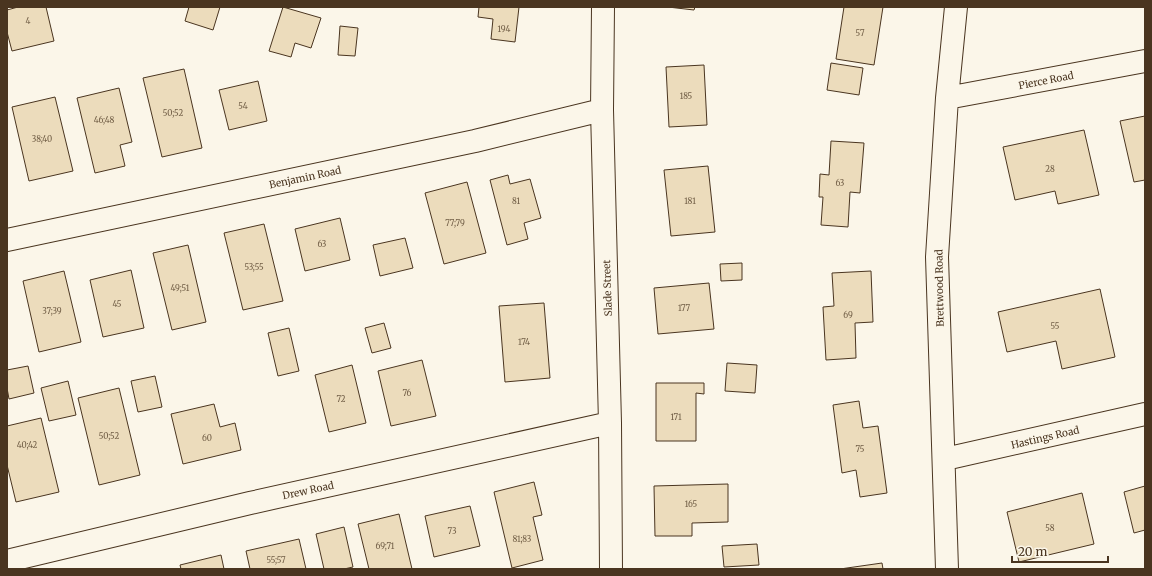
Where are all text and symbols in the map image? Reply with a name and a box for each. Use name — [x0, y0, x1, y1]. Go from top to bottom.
house number: 4 — [26, 16, 31, 26]
house number: 194 — [498, 24, 510, 34]
house number: 57 — [856, 28, 865, 38]
street label: Pierce Road — [1017, 69, 1075, 92]
house number: 185 — [680, 91, 693, 101]
house number: 54 — [238, 101, 248, 111]
house number: 50;52 — [163, 108, 183, 118]
house number: 46;48 — [94, 115, 115, 125]
house number: 38;40 — [32, 134, 52, 144]
street label: Benjamin Road — [268, 164, 342, 191]
house number: 28 — [1045, 164, 1055, 174]
house number: 63 — [836, 178, 845, 188]
house number: 81 — [512, 196, 520, 206]
house number: 181 — [684, 196, 696, 206]
house number: 77;79 — [445, 218, 465, 228]
house number: 63 — [318, 239, 327, 249]
street label: Brettwood Road — [932, 249, 947, 327]
street label: Slade Street — [600, 259, 615, 317]
house number: 53;55 — [244, 262, 264, 272]
house number: 49;51 — [171, 283, 190, 293]
house number: 45 — [113, 299, 122, 309]
house number: 177 — [678, 303, 691, 313]
house number: 37;39 — [42, 306, 62, 316]
house number: 69 — [843, 310, 853, 320]
house number: 55 — [1051, 321, 1060, 331]
house number: 174 — [518, 337, 530, 347]
house number: 76 — [403, 388, 412, 398]
house number: 72 — [336, 394, 346, 404]
house number: 171 — [670, 412, 682, 422]
street label: Hastings Road — [1010, 423, 1080, 452]
house number: 50;52 — [99, 431, 119, 441]
house number: 60 — [202, 433, 212, 443]
house number: 40;42 — [17, 440, 38, 450]
house number: 75 — [856, 444, 865, 454]
street label: Drew Road — [281, 479, 335, 502]
house number: 165 — [685, 499, 698, 509]
house number: 58 — [1045, 523, 1055, 533]
house number: 73 — [448, 526, 457, 536]
house number: 81;83 — [513, 534, 532, 544]
scale bar — [1012, 538, 1108, 564]
house number: 69;71 — [376, 541, 395, 551]
text: 20 m — [1018, 544, 1047, 559]
house number: 55;57 — [266, 555, 286, 565]

